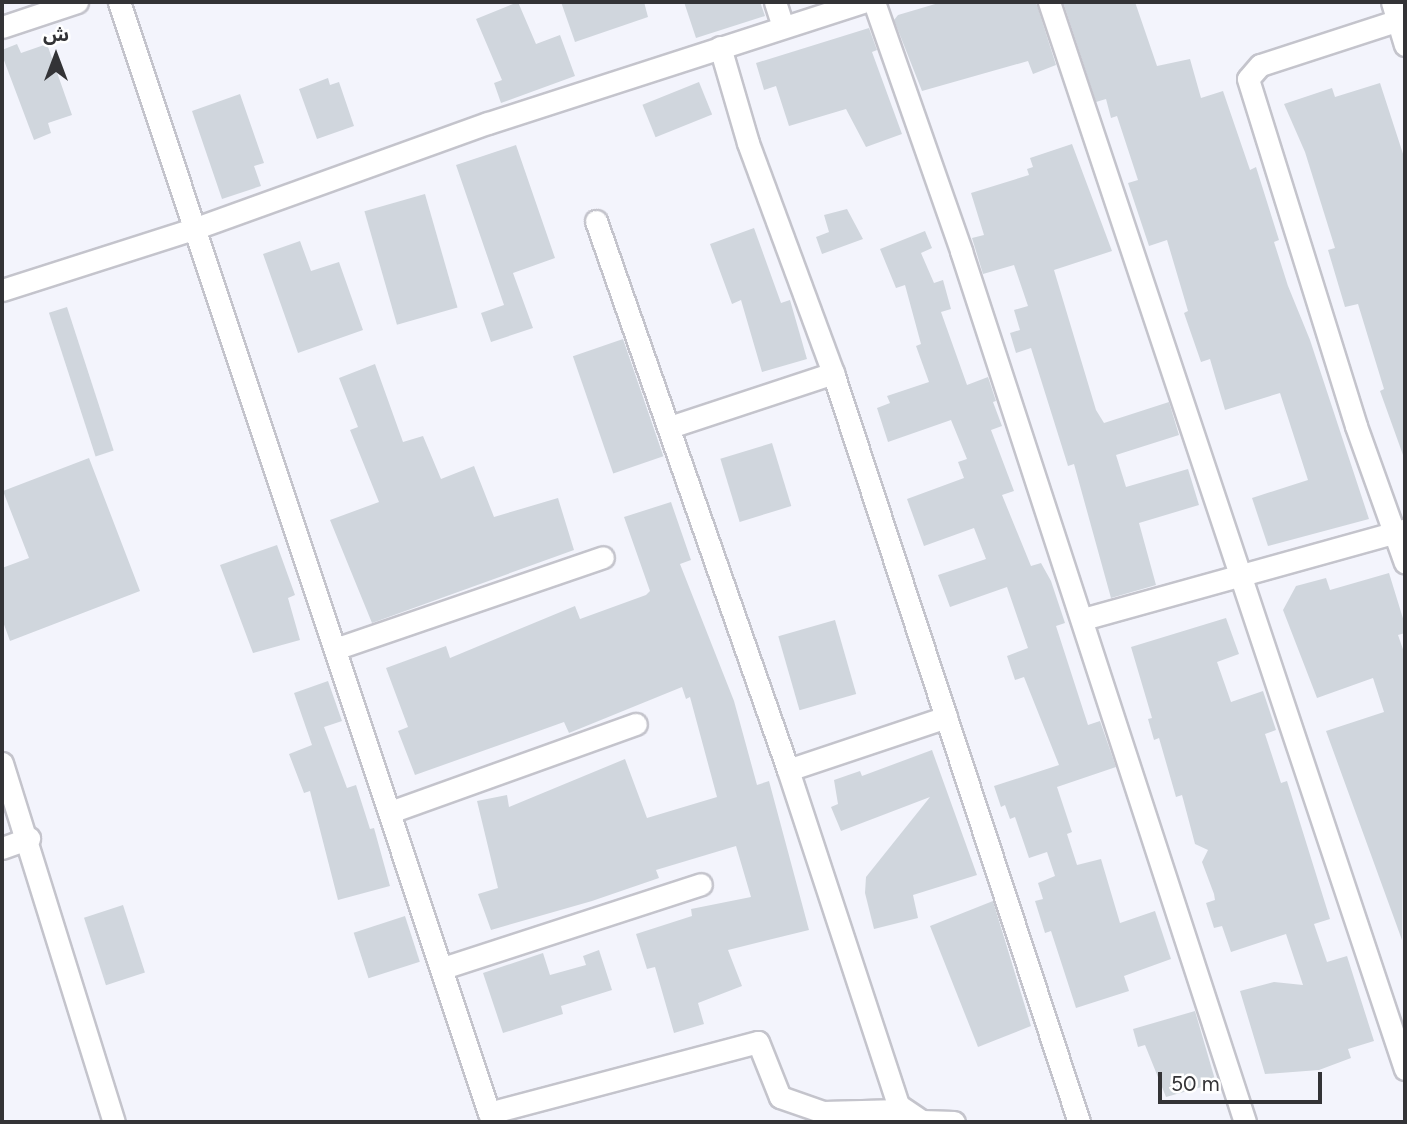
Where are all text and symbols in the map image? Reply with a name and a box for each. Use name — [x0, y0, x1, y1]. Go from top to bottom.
north arrow — [21, 21, 91, 91]
text: ش — [43, 23, 69, 46]
scale bar — [1162, 1058, 1326, 1102]
text: 50 m — [1171, 1071, 1220, 1096]

